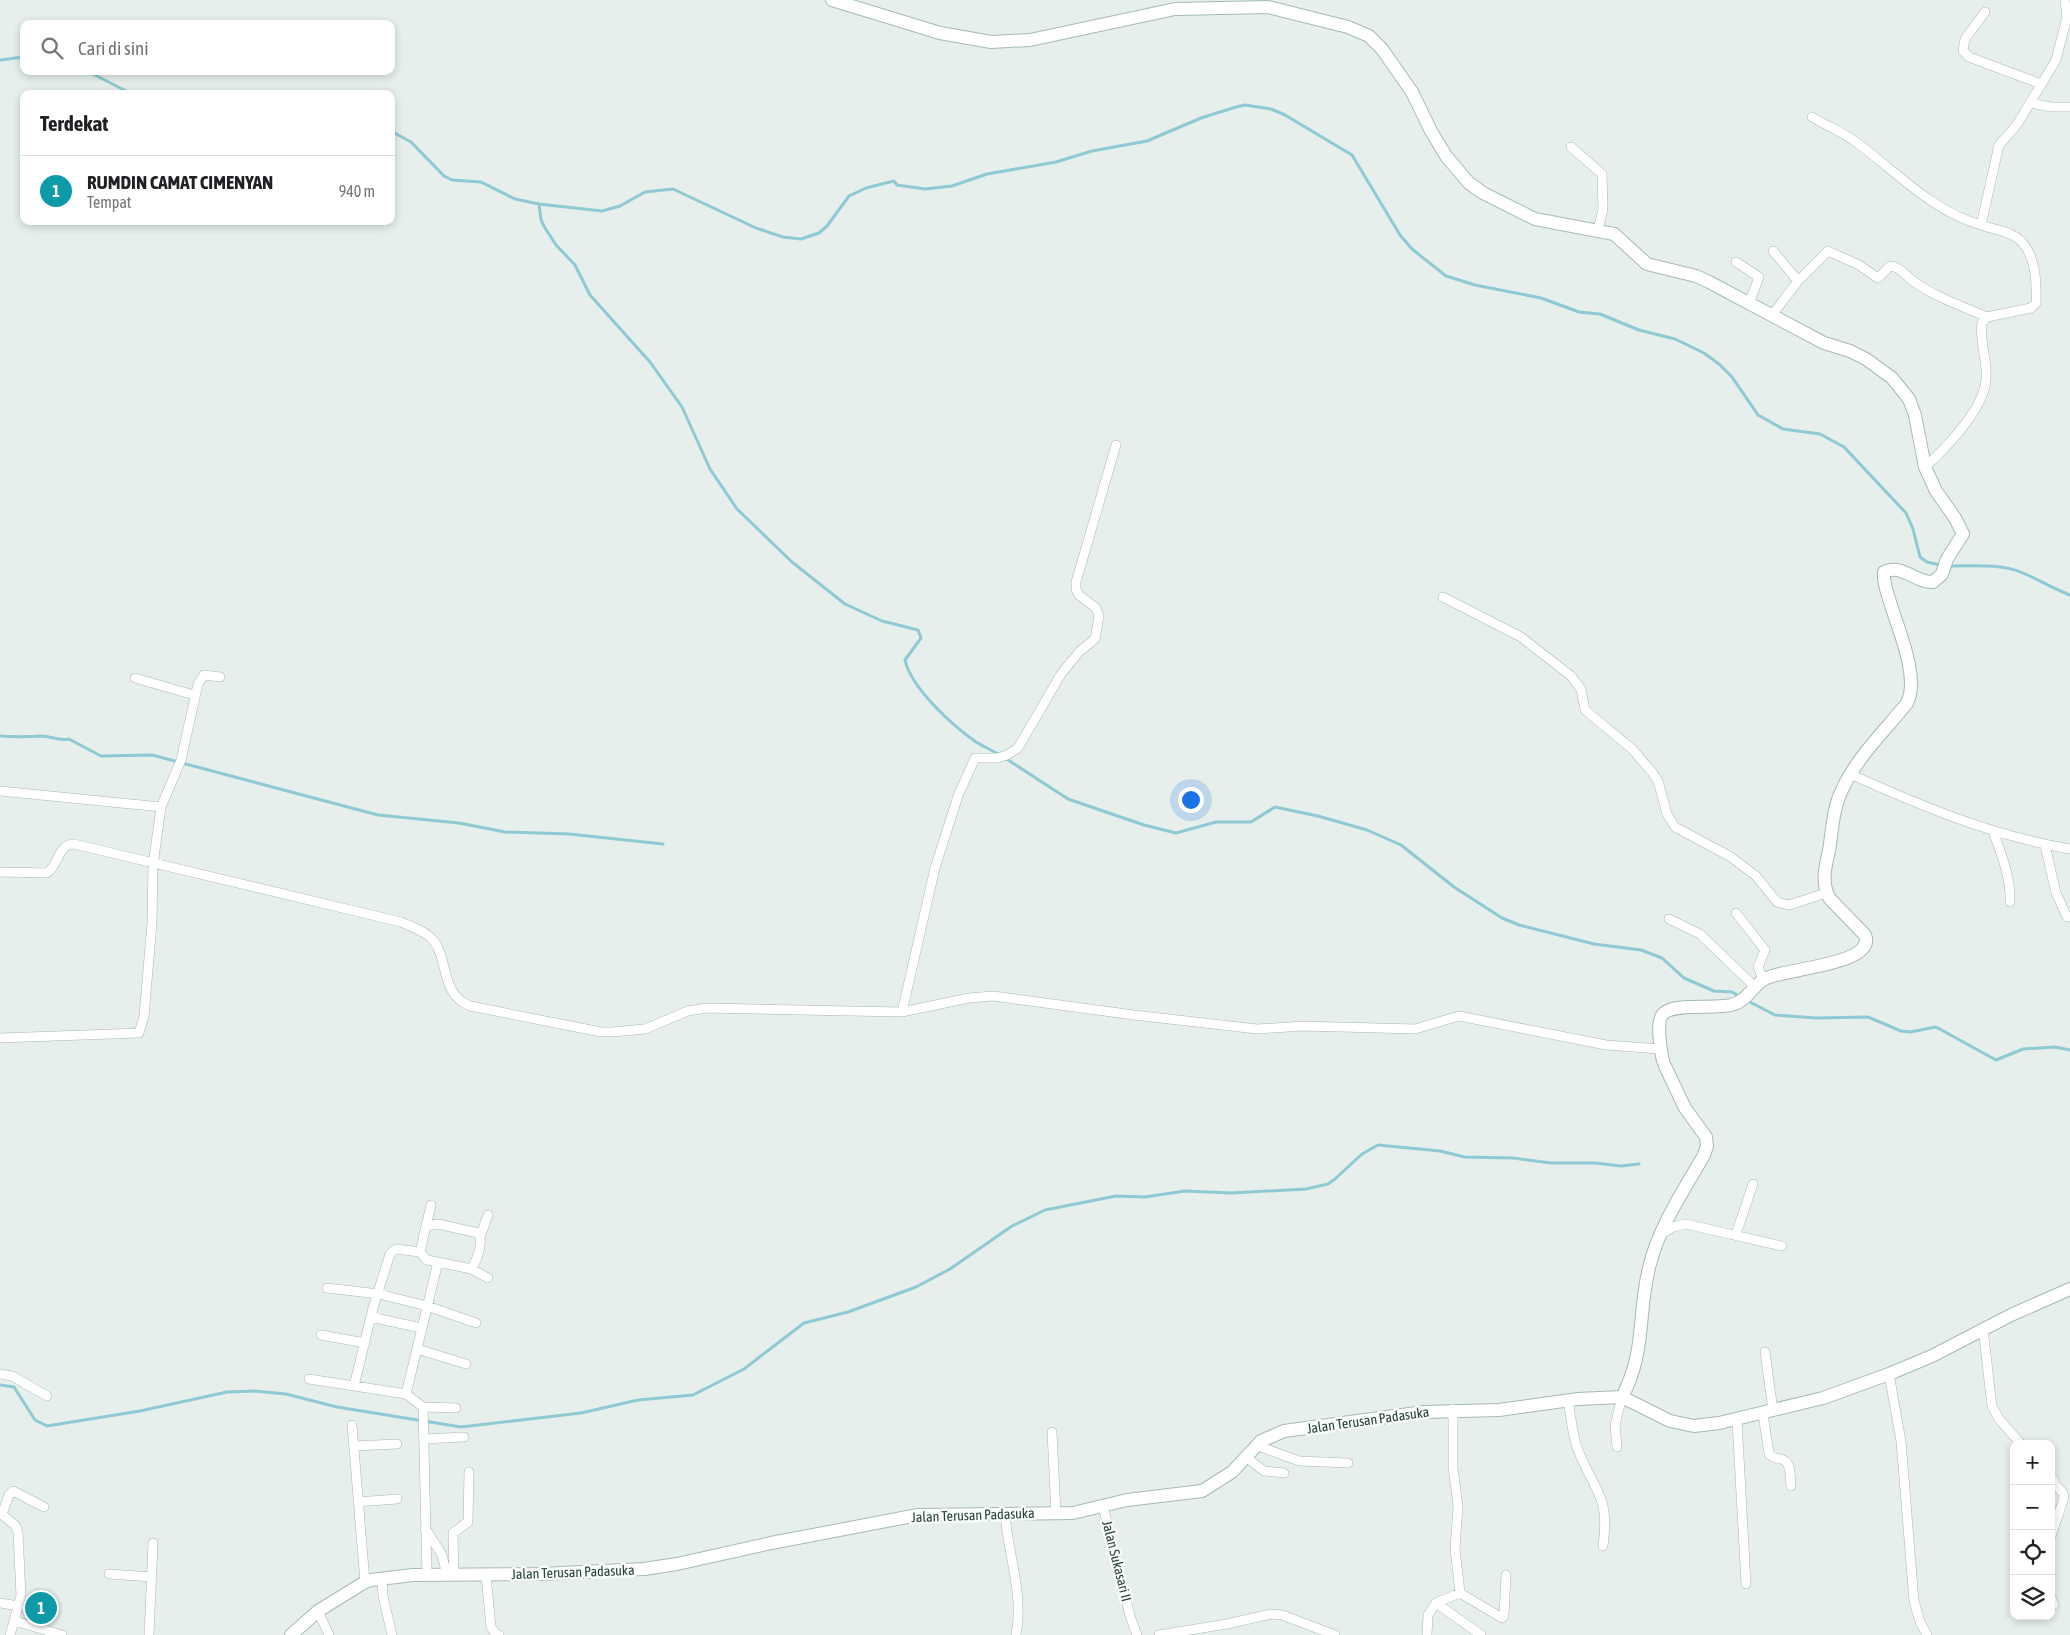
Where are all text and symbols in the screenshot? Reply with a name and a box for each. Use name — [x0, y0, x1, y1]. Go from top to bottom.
search box — [20, 20, 395, 75]
icon: search — [38, 34, 66, 62]
text: Cari di sini — [78, 37, 149, 59]
text: Terdekat — [40, 111, 108, 135]
text: RUMDIN CAMAT CIMENYAN — [87, 171, 273, 193]
text: 1 — [52, 182, 60, 200]
text: 940 m — [339, 182, 375, 200]
text: Tempat — [87, 193, 131, 211]
your location — [1178, 787, 1204, 813]
street label: Jalan Terusan Padasuka — [1306, 1404, 1430, 1436]
map controls — [2010, 1440, 2055, 1620]
button: + — [2010, 1440, 2055, 1485]
button: − — [2010, 1485, 2055, 1530]
street label: Jalan Terusan Padasuka — [911, 1505, 1035, 1525]
street label: Jalan Sukasari II — [1099, 1519, 1135, 1603]
button: locate — [2010, 1530, 2055, 1575]
street label: Jalan Terusan Padasuka — [511, 1562, 635, 1582]
button: layers — [2010, 1575, 2055, 1620]
pin: 1 — [25, 1589, 57, 1627]

